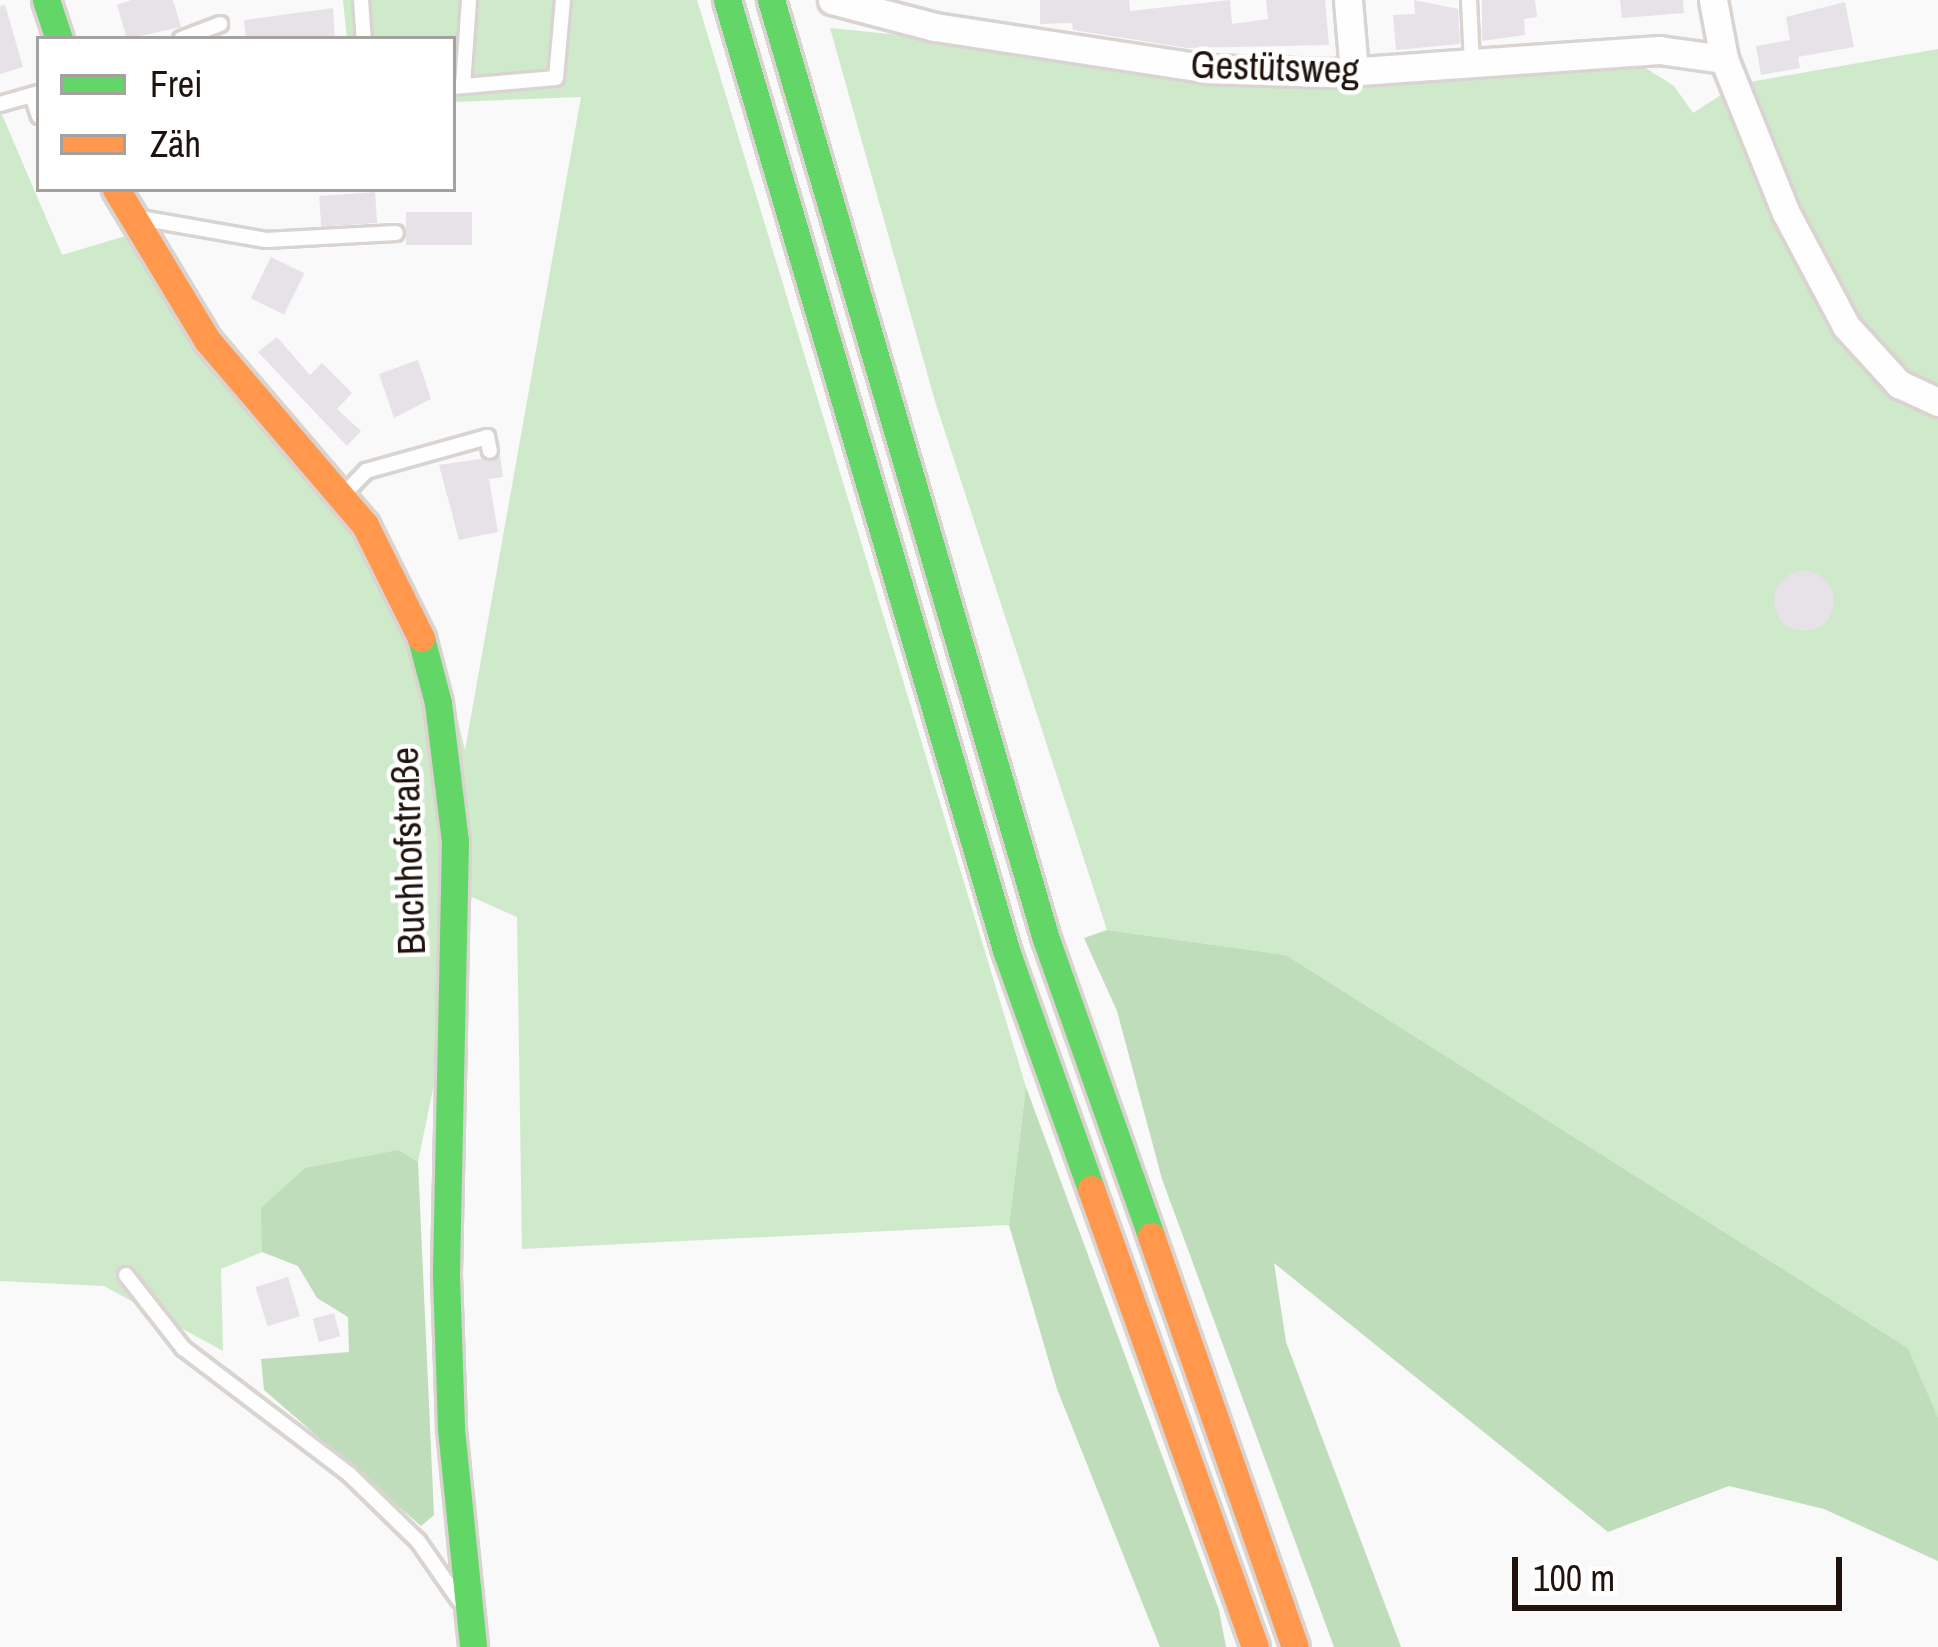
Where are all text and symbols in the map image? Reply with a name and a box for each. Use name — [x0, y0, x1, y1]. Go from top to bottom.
legend — [36, 36, 456, 192]
street label: Gestütsweg — [1190, 41, 1360, 93]
text: Frei — [150, 60, 203, 108]
text: Zäh — [150, 120, 201, 168]
street label: Buchhofstraße — [381, 746, 435, 956]
scale bar — [1518, 1533, 1848, 1607]
text: 100 m — [1533, 1554, 1615, 1602]

